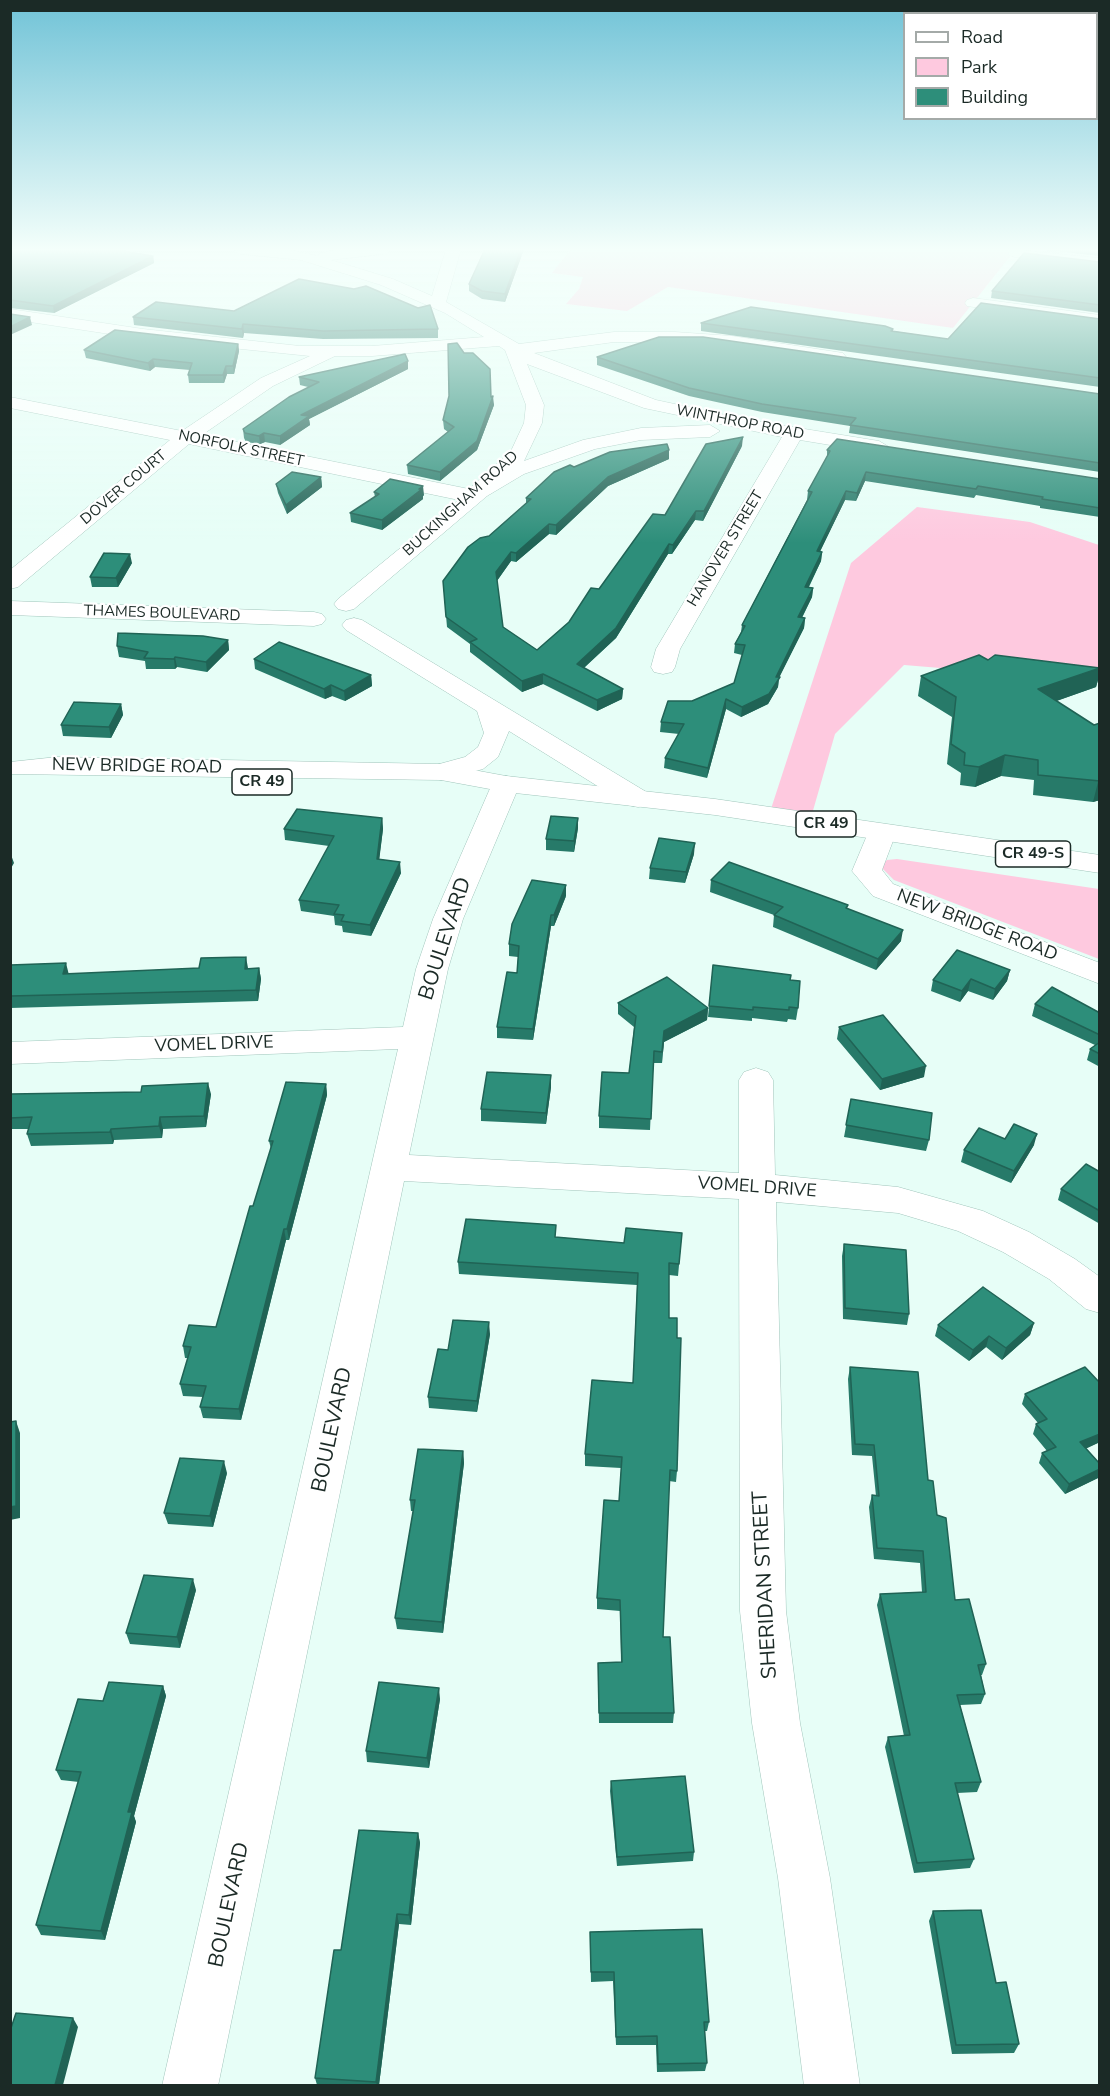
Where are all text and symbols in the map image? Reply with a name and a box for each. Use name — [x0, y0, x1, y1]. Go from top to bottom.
legend — [903, 12, 1098, 120]
text: Road — [961, 25, 1003, 49]
text: Park — [961, 55, 997, 79]
text: Building — [961, 85, 1028, 109]
street label: WINTHROP ROAD — [674, 402, 806, 444]
street label: NORFOLK STREET — [177, 427, 305, 471]
street label: DOVER COURT — [77, 447, 171, 529]
street label: BUCKINGHAM ROAD — [400, 448, 522, 560]
street label: HANOVER STREET — [684, 488, 768, 610]
street label: THAMES BOULEVARD — [83, 602, 241, 626]
street label: NEW BRIDGE ROAD — [52, 755, 222, 779]
road number: CR 49 — [232, 769, 292, 795]
road number: CR 49 — [796, 811, 856, 837]
road number: CR 49-S — [996, 841, 1070, 867]
street label: BOULEVARD — [414, 875, 478, 1003]
street label: NEW BRIDGE ROAD — [894, 885, 1060, 967]
street label: VOMEL DRIVE — [154, 1032, 274, 1058]
street label: VOMEL DRIVE — [697, 1173, 817, 1203]
street label: BOULEVARD — [307, 1365, 359, 1495]
street label: SHERIDAN STREET — [748, 1490, 784, 1680]
street label: BOULEVARD — [204, 1840, 256, 1970]

